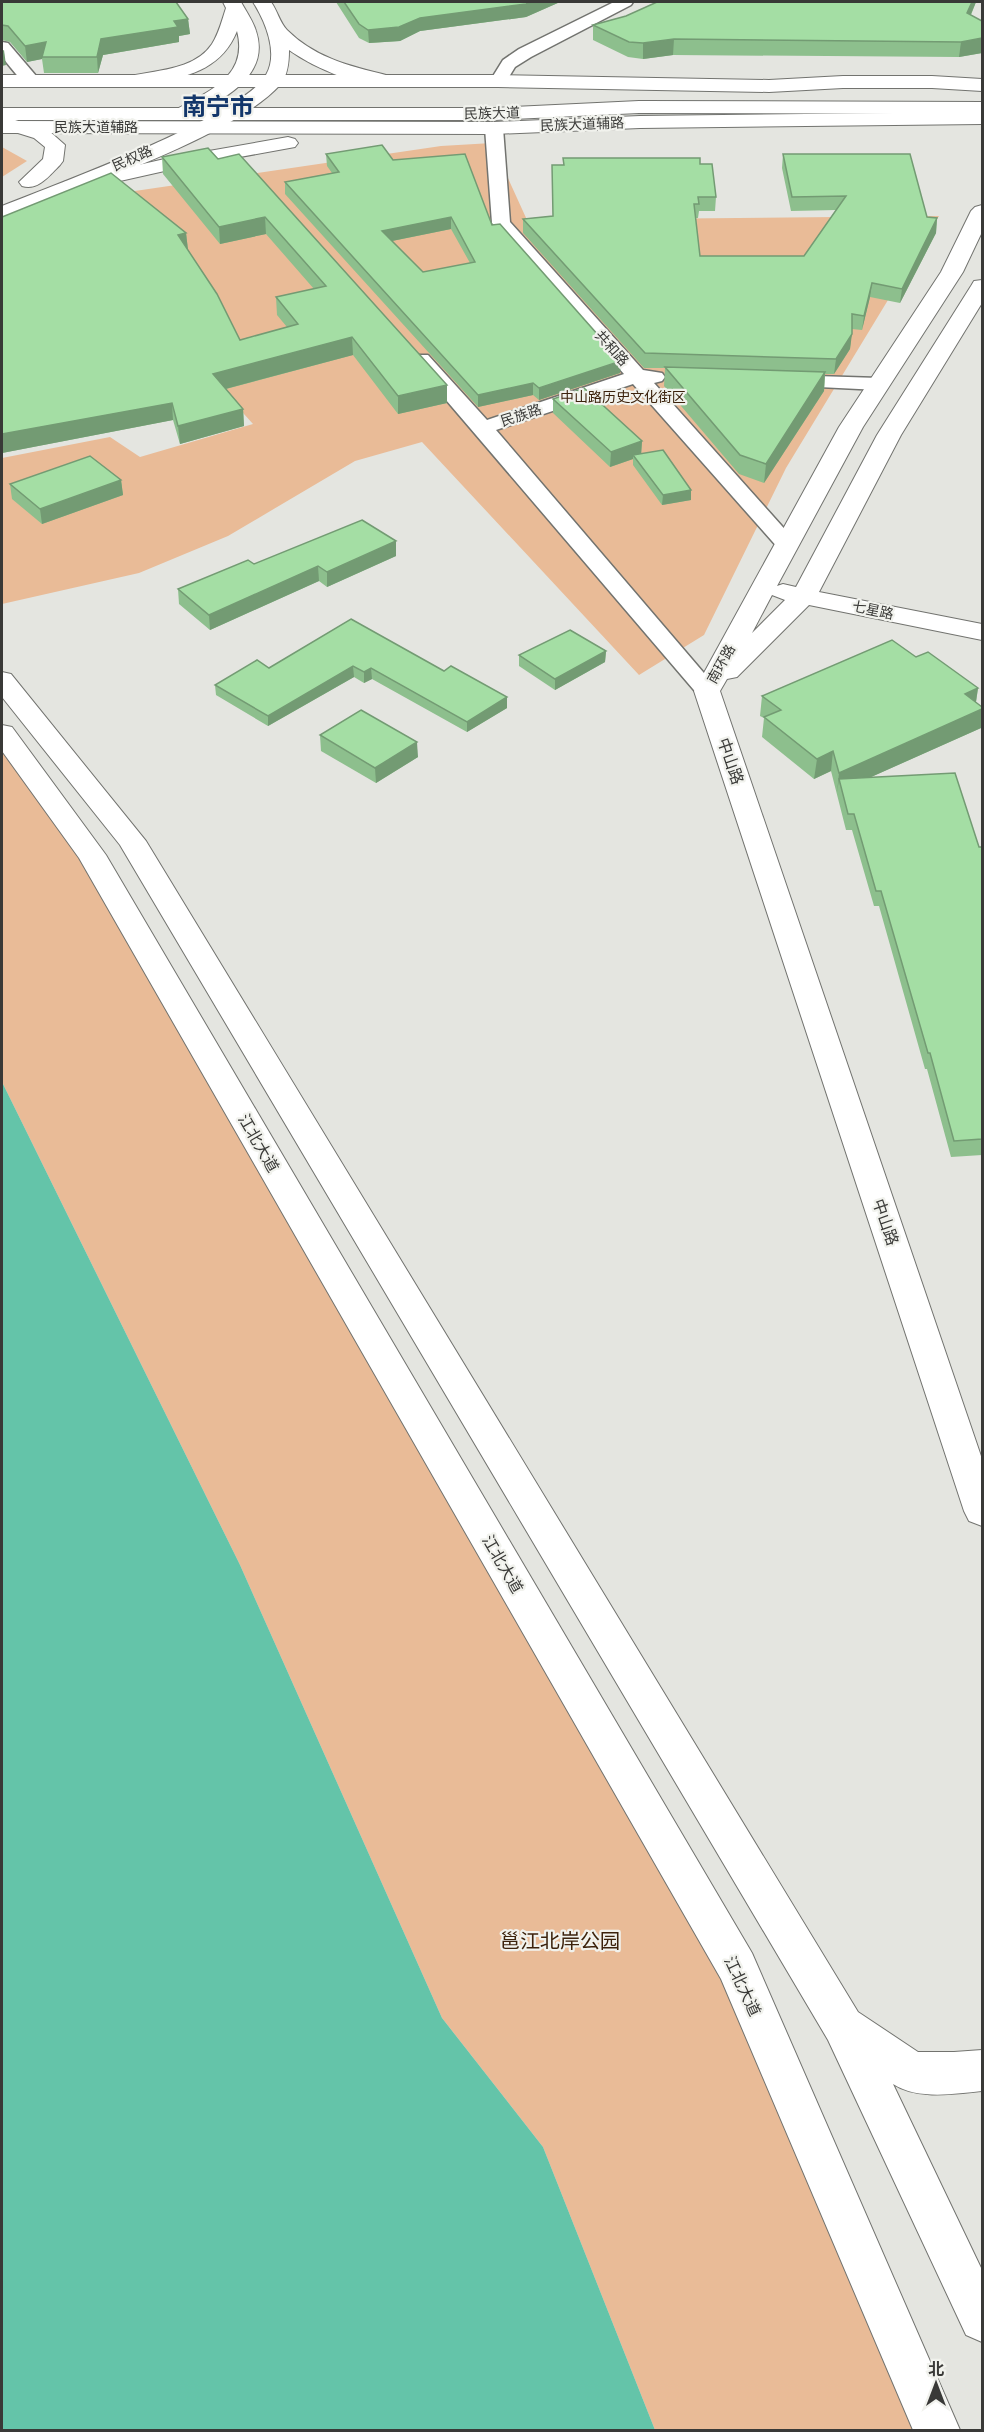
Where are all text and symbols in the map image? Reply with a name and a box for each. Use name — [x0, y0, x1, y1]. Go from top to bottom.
district label: 南宁市 — [182, 91, 254, 122]
street label: 民族大道 — [464, 104, 520, 122]
street label: 民族大道辅路 — [540, 114, 624, 134]
street label: 民族大道辅路 — [54, 118, 138, 136]
street label: 民权路 — [109, 141, 155, 175]
street label: 共和路 — [591, 326, 633, 370]
park label: 中山路历史文化街区 — [560, 388, 686, 406]
street label: 民族路 — [498, 400, 544, 430]
street label: 七星路 — [851, 597, 895, 623]
street label: 南环路 — [703, 641, 739, 687]
street label: 中山路 — [714, 735, 748, 787]
street label: 江北大道 — [234, 1110, 284, 1176]
street label: 中山路 — [869, 1196, 903, 1248]
street label: 江北大道 — [478, 1531, 528, 1597]
park label: 邕江北岸公园 — [500, 1928, 620, 1954]
street label: 江北大道 — [720, 1953, 766, 2019]
north arrow — [906, 2354, 966, 2414]
text: 北 — [928, 2359, 944, 2379]

